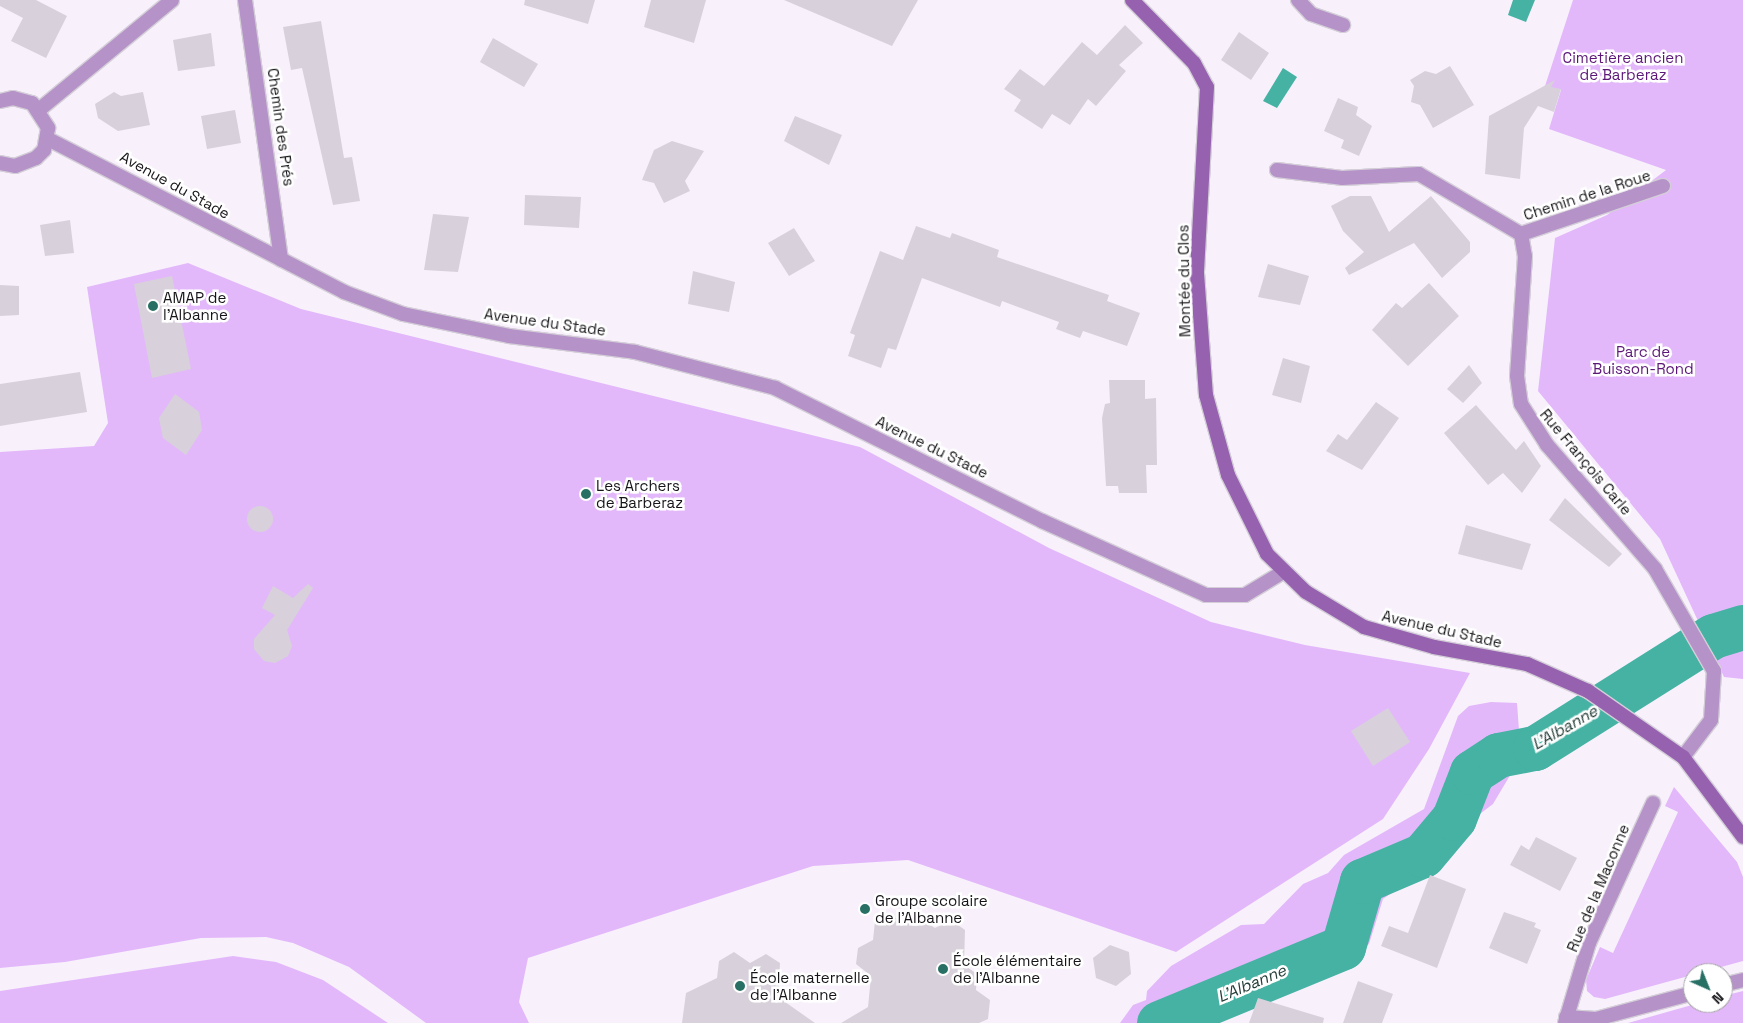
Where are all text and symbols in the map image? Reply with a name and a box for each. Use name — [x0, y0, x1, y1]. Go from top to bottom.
park label: Cimetière ancien de Barberaz — [1563, 48, 1683, 83]
street label: Chemin des Prés — [264, 67, 298, 187]
street label: Avenue du Stade — [117, 147, 233, 223]
street label: Chemin de la Roue — [1521, 166, 1653, 224]
street label: Montée du Clos — [1174, 225, 1194, 337]
place label: AMAP de l'Albanne — [163, 288, 228, 323]
marker: AMAP de l'Albanne — [147, 300, 159, 312]
street label: Avenue du Stade — [483, 305, 607, 339]
park label: Parc de Buisson-Rond — [1592, 342, 1694, 377]
street label: Rue François Carle — [1536, 405, 1636, 519]
street label: Avenue du Stade — [873, 412, 991, 482]
place label: Les Archers de Barberaz — [596, 476, 683, 511]
marker: Les Archers de Barberaz — [580, 488, 592, 500]
street label: Avenue du Stade — [1380, 606, 1504, 652]
water label: L'Albanne — [1529, 702, 1601, 754]
street label: Rue de la Maconne — [1563, 822, 1633, 954]
place label: Groupe scolaire de l'Albanne — [875, 891, 988, 926]
marker: Groupe scolaire de l'Albanne — [859, 903, 871, 915]
place label: École élémentaire de l'Albanne — [953, 951, 1082, 986]
water label: L'Albanne — [1215, 961, 1289, 1007]
marker: École élémentaire de l'Albanne — [937, 963, 949, 975]
north arrow — [1683, 963, 1733, 1013]
place label: École maternelle de l'Albanne — [750, 968, 870, 1003]
marker: École maternelle de l'Albanne — [734, 980, 746, 992]
text: N — [1708, 988, 1727, 1008]

